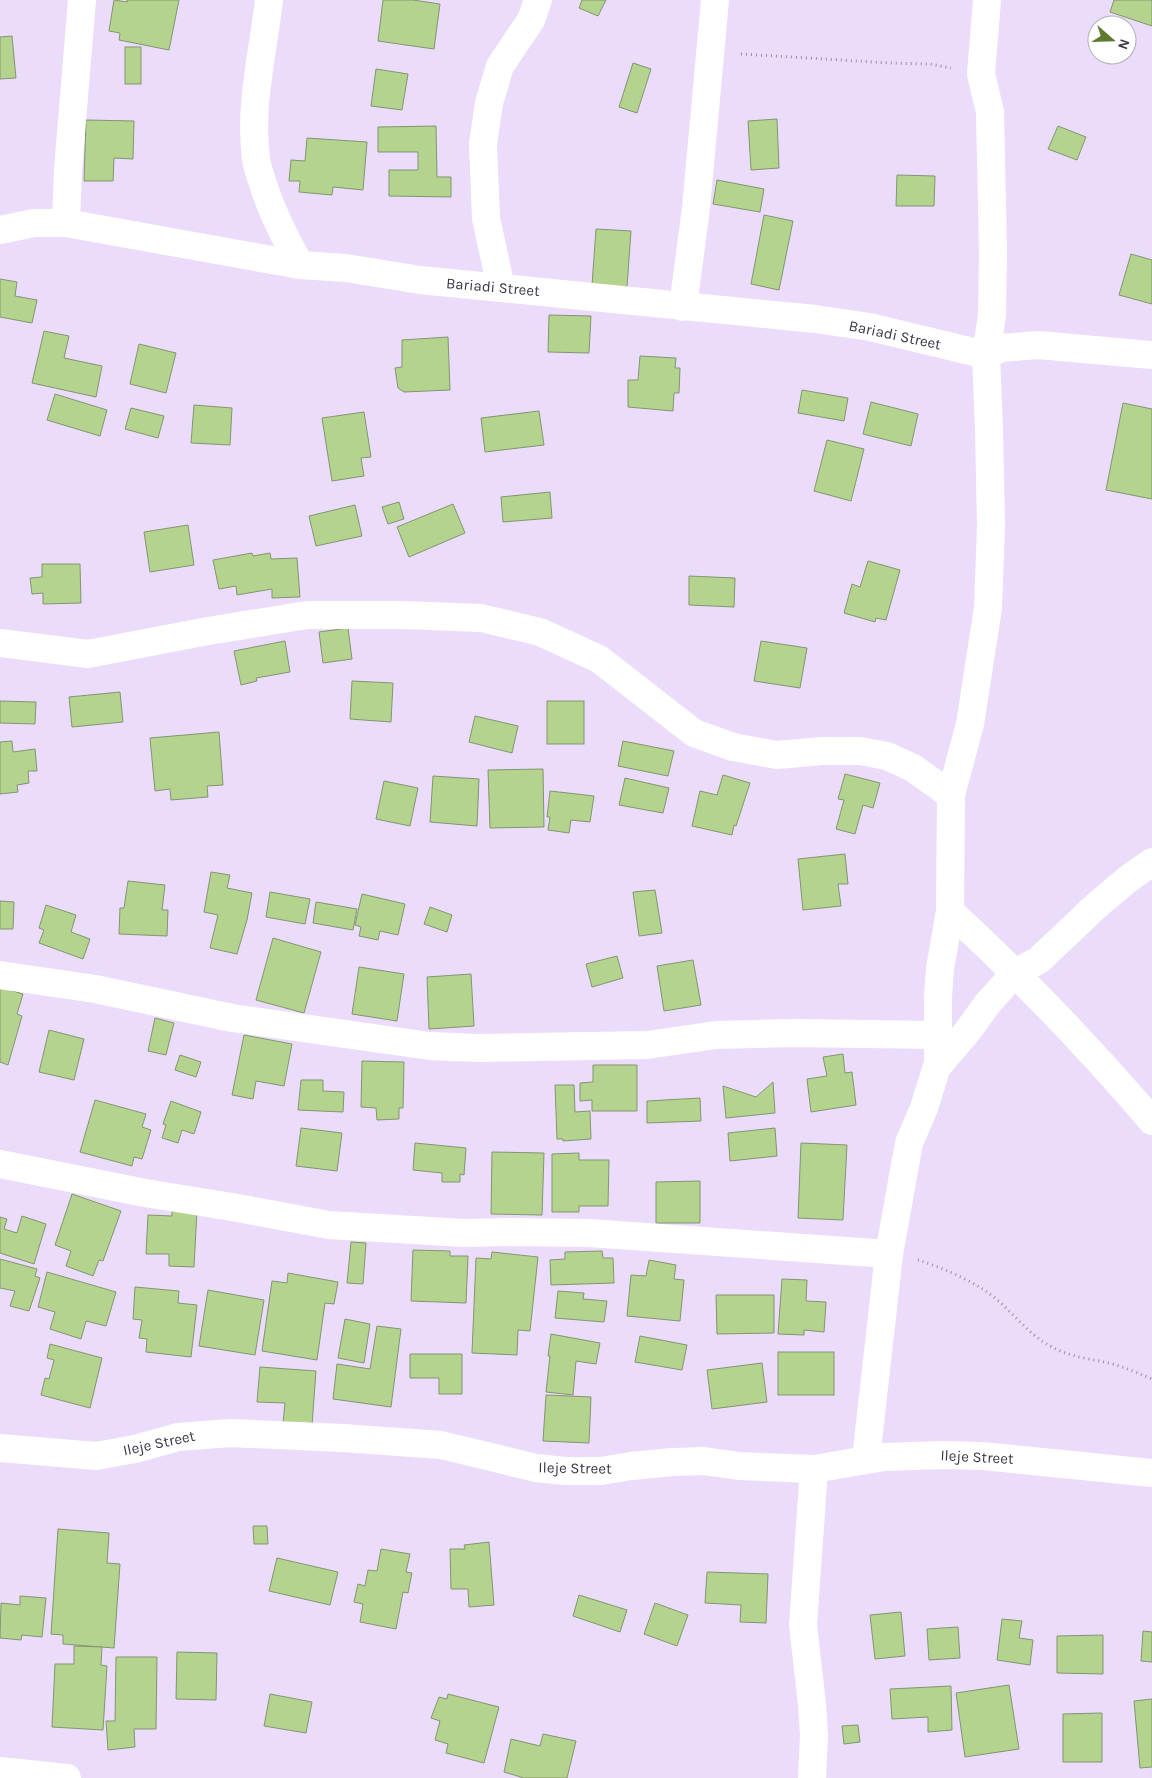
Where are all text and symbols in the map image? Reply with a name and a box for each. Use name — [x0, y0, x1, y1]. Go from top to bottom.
north arrow — [1087, 15, 1137, 65]
text: N — [1114, 37, 1133, 52]
street label: Bariadi Street — [445, 274, 541, 300]
street label: Bariadi Street — [847, 316, 943, 354]
street label: Ileje Street — [121, 1427, 197, 1459]
street label: Ileje Street — [940, 1446, 1014, 1468]
street label: Ileje Street — [538, 1458, 612, 1478]

